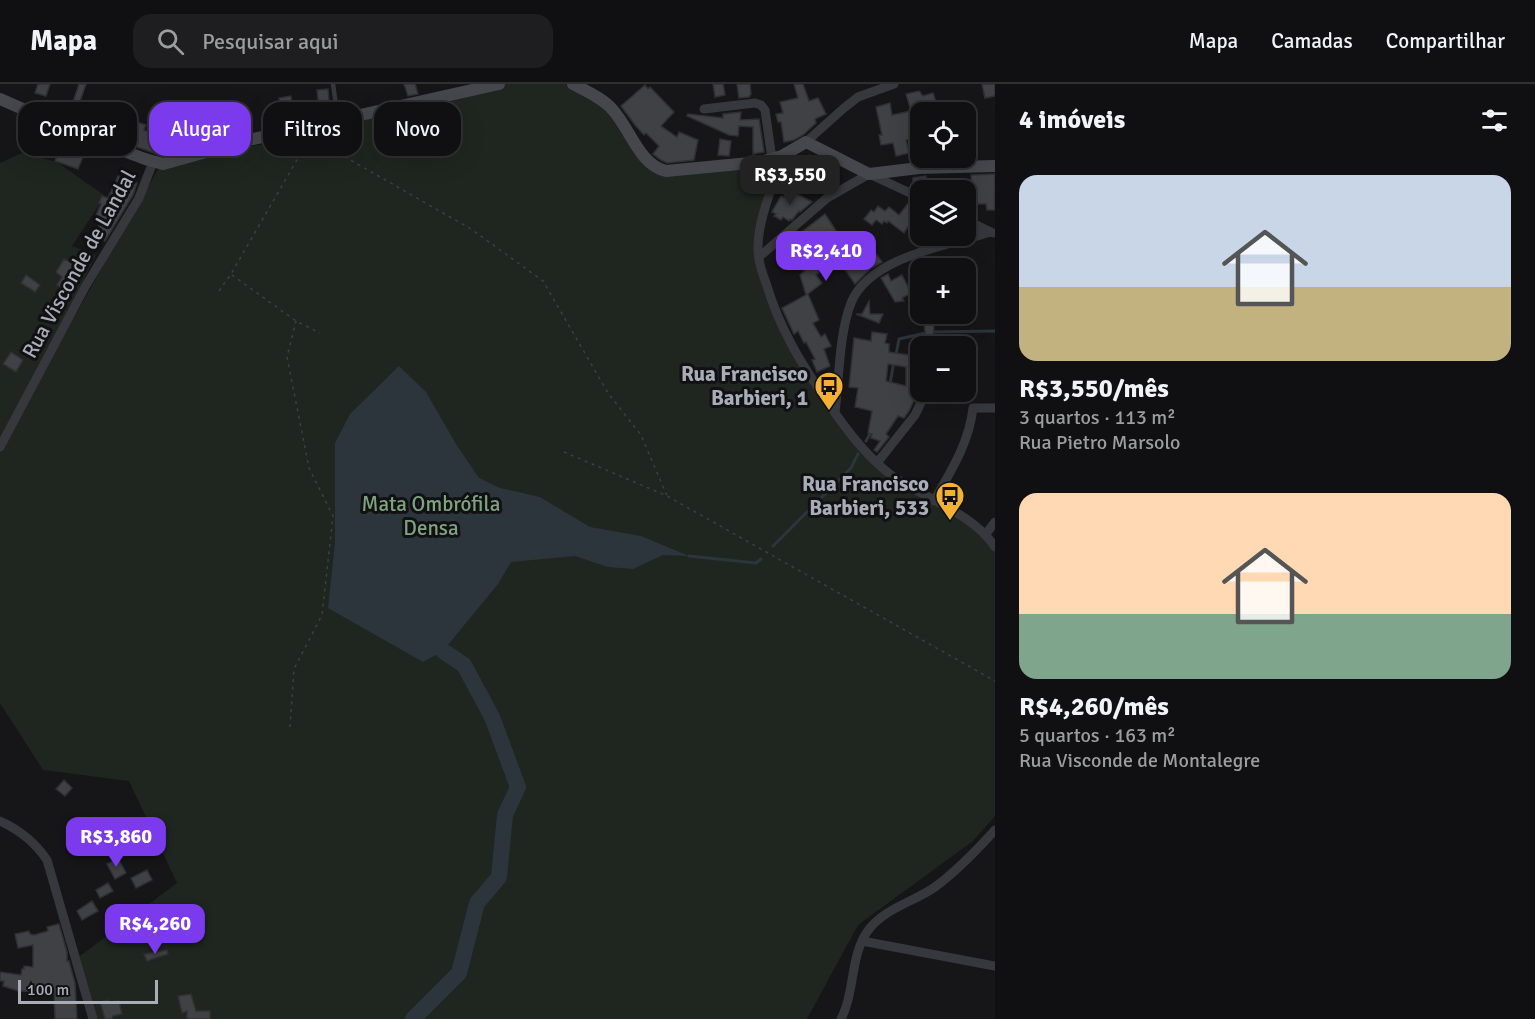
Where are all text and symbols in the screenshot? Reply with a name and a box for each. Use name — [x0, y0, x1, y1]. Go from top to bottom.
search box — [133, 14, 553, 68]
text: Mapa — [30, 24, 97, 58]
icon: search — [154, 25, 187, 58]
text: Pesquisar aqui — [202, 28, 339, 55]
text: Mapa — [1189, 28, 1238, 54]
text: Camadas — [1271, 28, 1353, 54]
text: Compartilhar — [1386, 28, 1505, 54]
chip: Comprar — [18, 102, 137, 156]
chip: Alugar — [149, 102, 251, 156]
chip: Filtros — [263, 102, 362, 156]
chip: Novo — [374, 102, 461, 156]
map controls — [910, 102, 976, 402]
button: locate — [910, 102, 976, 168]
text: 4 imóveis — [1019, 104, 1125, 136]
icon: filters — [1478, 104, 1511, 137]
pin: R$3,550 — [735, 155, 845, 206]
text: R$3,550 — [754, 162, 826, 187]
street label: Rua Visconde de Landal — [16, 165, 142, 363]
button: layers — [910, 180, 976, 246]
icon: home — [1211, 214, 1319, 322]
pin: R$2,410 — [771, 231, 881, 282]
text: R$2,410 — [790, 238, 862, 263]
button: + — [910, 258, 976, 324]
button: − — [910, 336, 976, 402]
place label: Rua Francisco Barbieri, 1 — [681, 361, 808, 411]
bus stop icon: Rua Francisco Barbieri, 1 — [813, 370, 845, 412]
text: R$3,550/mês — [1019, 373, 1169, 405]
text: 3 quartos · 113 m² — [1019, 405, 1176, 430]
text: Rua Pietro Marsolo — [1019, 430, 1181, 455]
place label: Rua Francisco Barbieri, 533 — [802, 471, 929, 521]
bus stop icon: Rua Francisco Barbieri, 533 — [934, 480, 966, 522]
park label: Mata Ombrófila Densa — [362, 491, 500, 541]
icon: home — [1211, 532, 1319, 640]
text: R$4,260/mês — [1019, 691, 1169, 723]
text: 5 quartos · 163 m² — [1019, 723, 1176, 748]
text: Rua Visconde de Montalegre — [1019, 748, 1260, 773]
pin: R$3,860 — [61, 817, 171, 868]
text: R$3,860 — [80, 824, 152, 849]
pin: R$4,260 — [100, 904, 210, 955]
text: R$4,260 — [119, 911, 191, 936]
scale bar — [18, 977, 158, 1004]
text: 100 m — [27, 980, 69, 1000]

